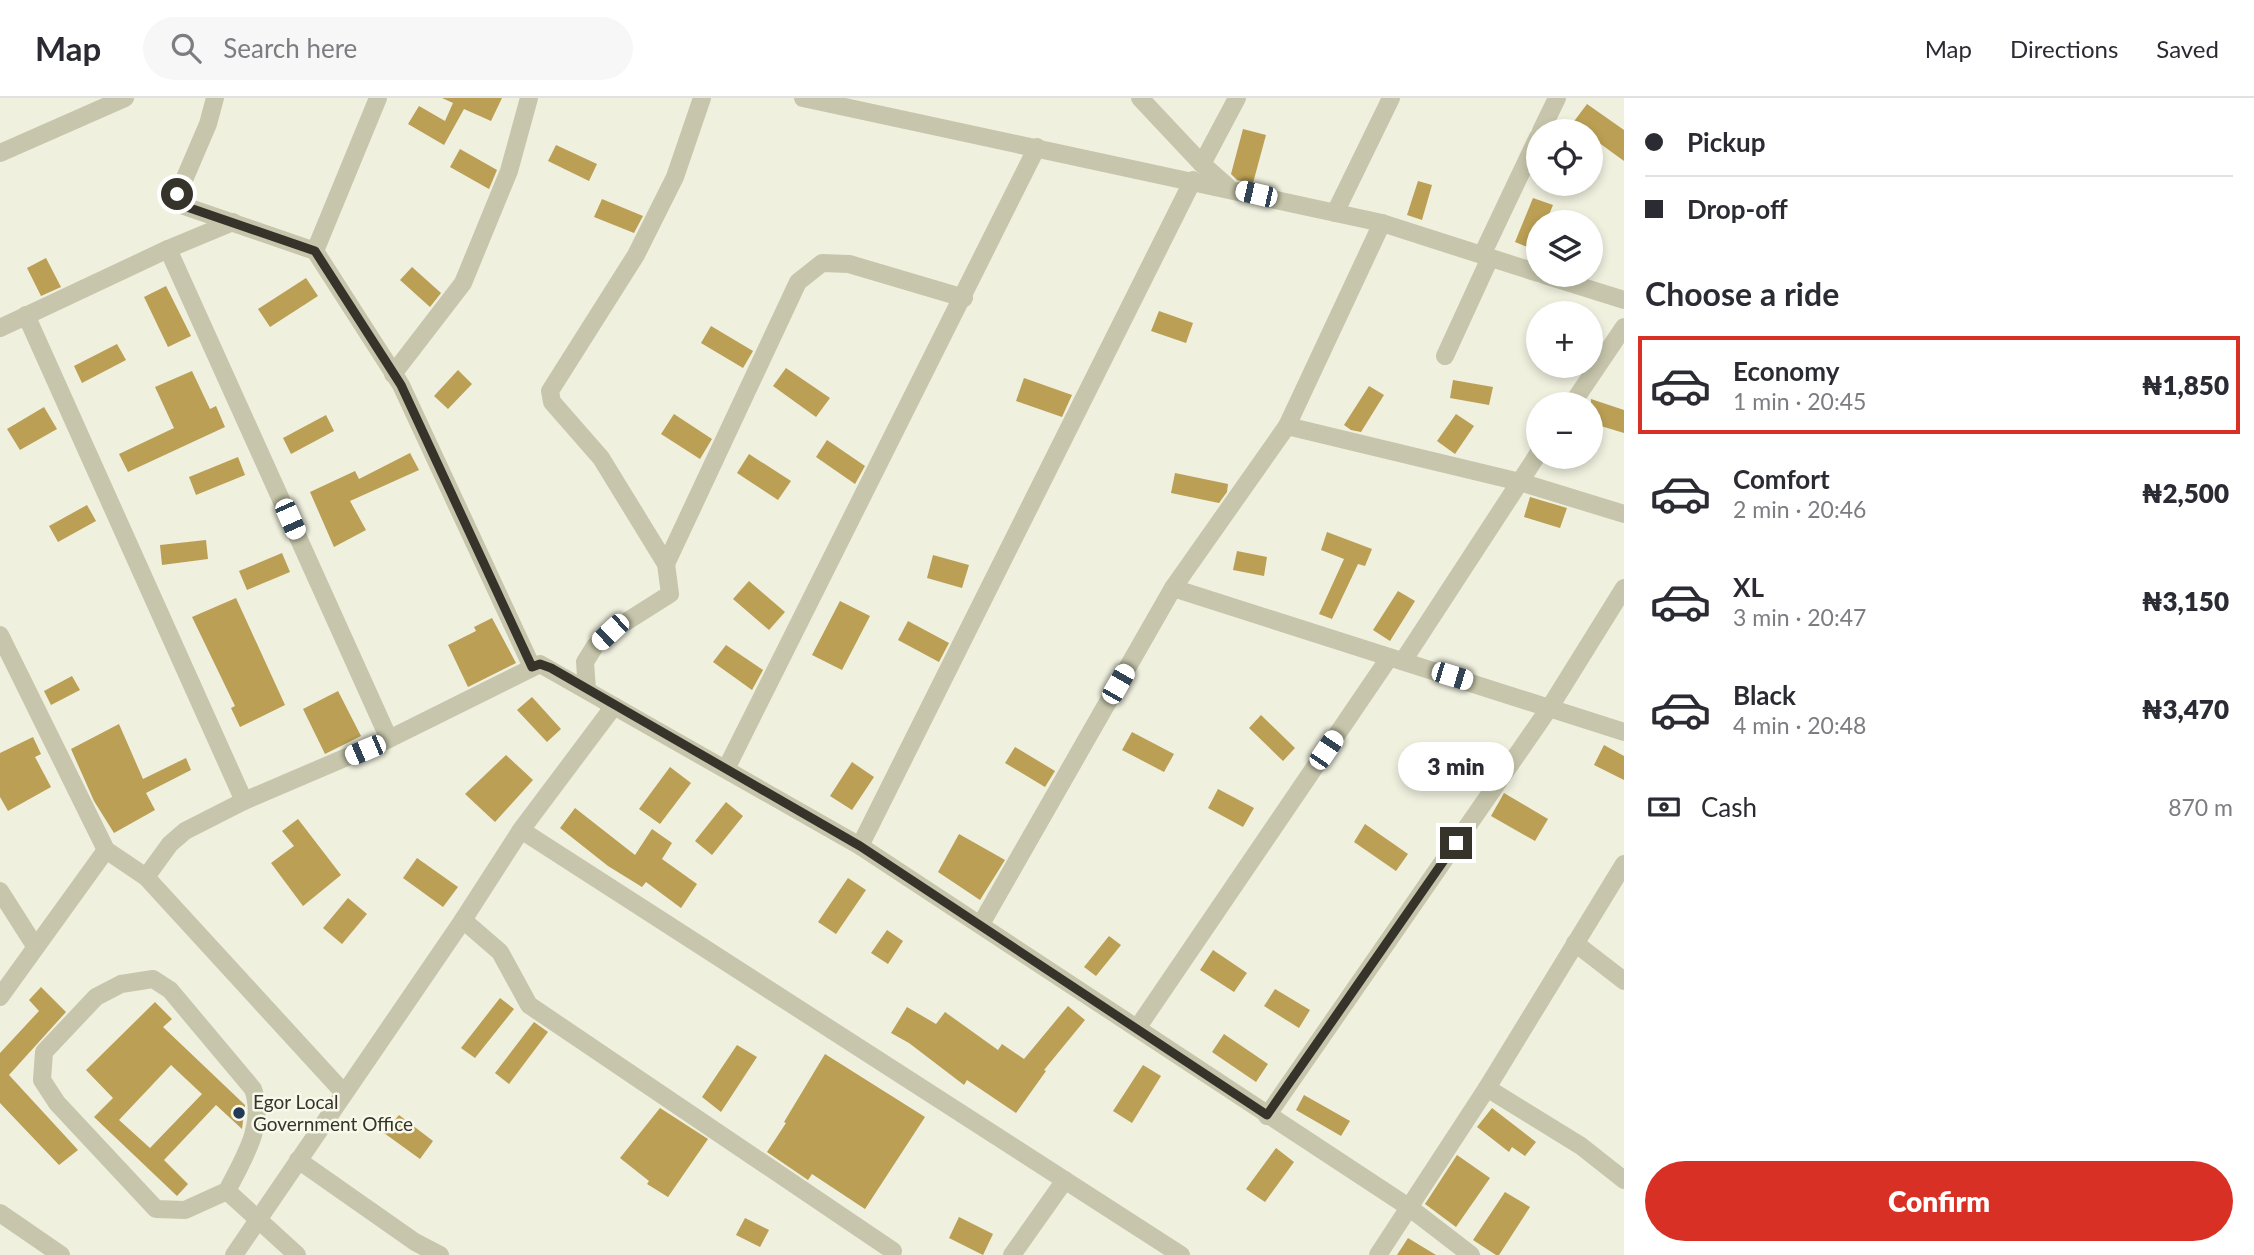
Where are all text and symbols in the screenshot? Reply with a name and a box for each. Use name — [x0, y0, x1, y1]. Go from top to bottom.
search box — [143, 17, 633, 80]
text: Map — [35, 28, 101, 68]
icon: search — [167, 29, 205, 67]
text: Search here — [223, 32, 357, 64]
text: Map — [1925, 34, 1972, 63]
text: Directions — [2010, 34, 2118, 63]
text: Saved — [2156, 34, 2219, 63]
map controls — [1526, 119, 1603, 469]
button: locate — [1526, 119, 1603, 196]
text: Pickup — [1687, 126, 1766, 158]
route start — [161, 178, 193, 210]
car — [1234, 179, 1279, 209]
text: Drop-off — [1687, 193, 1788, 225]
button: layers — [1526, 210, 1603, 287]
text: Choose a ride — [1645, 274, 1839, 313]
button: + — [1526, 301, 1603, 378]
icon: car — [1649, 354, 1712, 417]
text: Economy — [1733, 355, 1839, 387]
text: ₦1,850 — [2142, 369, 2229, 401]
text: 1 min · 20:45 — [1733, 387, 1866, 415]
button: − — [1526, 392, 1603, 469]
icon: car — [1649, 462, 1712, 525]
text: Comfort — [1733, 463, 1830, 495]
text: ₦2,500 — [2142, 477, 2229, 509]
text: 2 min · 20:46 — [1733, 495, 1866, 523]
car — [272, 496, 309, 542]
icon: car — [1649, 570, 1712, 633]
text: XL — [1733, 571, 1764, 603]
text: ₦3,150 — [2142, 585, 2229, 617]
text: 3 min · 20:47 — [1733, 603, 1866, 631]
car — [588, 610, 633, 654]
car — [1429, 660, 1476, 692]
car — [1099, 661, 1138, 707]
icon: car — [1649, 678, 1712, 741]
text: Black — [1733, 679, 1796, 711]
text: ₦3,470 — [2142, 693, 2229, 725]
text: 4 min · 20:48 — [1733, 711, 1866, 739]
car — [1306, 727, 1347, 773]
car — [342, 732, 389, 768]
callout: 3 min — [1398, 742, 1514, 790]
text: 3 min — [1427, 752, 1485, 780]
icon: cash — [1645, 788, 1683, 826]
text: Cash — [1701, 791, 1757, 823]
text: 870 m — [2168, 793, 2233, 821]
route end — [1440, 827, 1472, 859]
place label: Egor Local Government Office — [253, 1090, 413, 1135]
marker: Egor Local Government Office — [231, 1105, 247, 1121]
button: Confirm — [1645, 1161, 2233, 1241]

